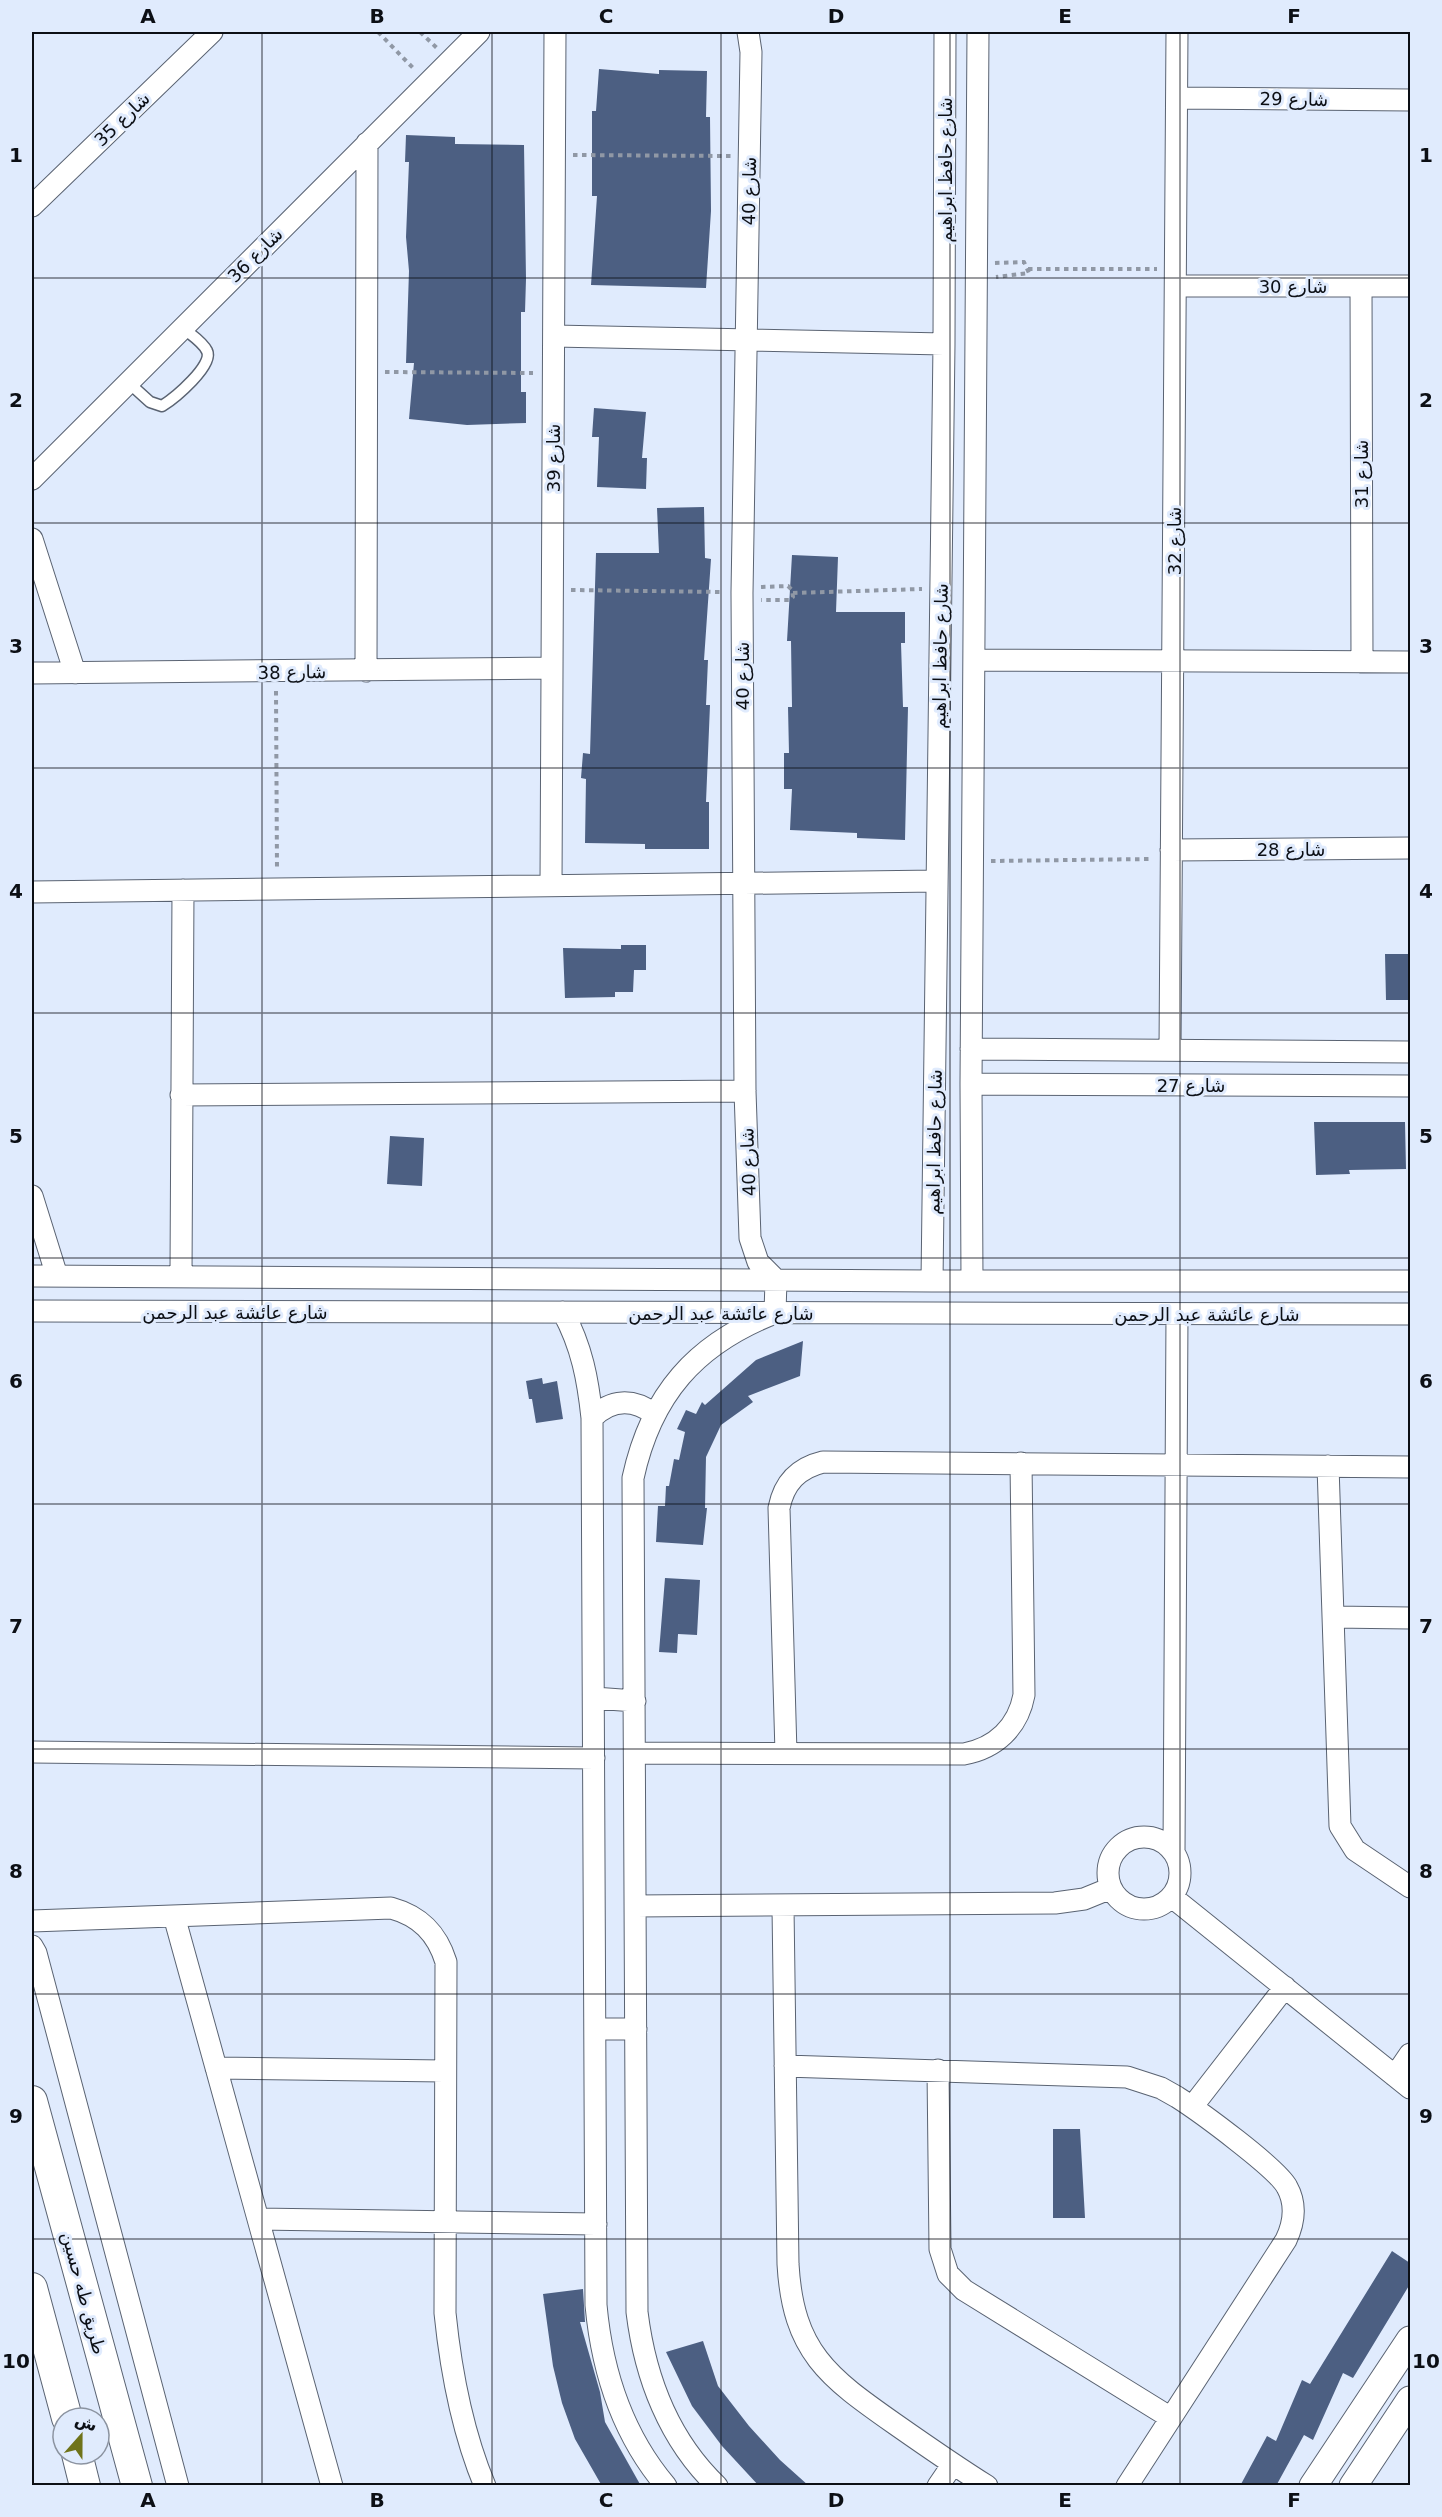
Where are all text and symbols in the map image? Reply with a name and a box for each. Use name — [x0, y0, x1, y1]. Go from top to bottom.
text: A — [140, 4, 156, 28]
text: B — [369, 4, 385, 28]
text: C — [599, 4, 613, 28]
text: D — [828, 4, 844, 28]
text: E — [1058, 4, 1072, 28]
text: F — [1287, 4, 1301, 28]
street label: شارع 35 — [90, 88, 155, 151]
street label: شارع 29 — [1259, 88, 1328, 111]
street label: شارع حافظ ابراهيم — [935, 97, 957, 243]
text: 1 — [9, 143, 23, 167]
text: 1 — [1419, 143, 1433, 167]
street label: شارع 40 — [738, 157, 761, 226]
street label: شارع 36 — [223, 223, 287, 287]
street label: شارع 30 — [1259, 276, 1327, 298]
text: 2 — [9, 388, 23, 412]
text: 2 — [1419, 388, 1433, 412]
street label: شارع 39 — [543, 424, 565, 492]
street label: شارع 31 — [1351, 440, 1373, 508]
street label: شارع 32 — [1164, 507, 1186, 575]
street label: شارع حافظ ابراهيم — [928, 583, 953, 729]
text: 3 — [9, 634, 23, 658]
text: 3 — [1419, 634, 1433, 658]
street label: شارع 40 — [732, 642, 754, 710]
street label: شارع 38 — [258, 661, 327, 684]
street label: شارع 28 — [1257, 839, 1325, 861]
text: 4 — [9, 879, 23, 903]
text: 4 — [1419, 879, 1433, 903]
street label: شارع حافظ ابراهيم — [922, 1069, 947, 1215]
street label: شارع 27 — [1157, 1075, 1225, 1097]
text: 5 — [9, 1124, 23, 1148]
text: 5 — [1419, 1124, 1433, 1148]
street label: شارع 40 — [736, 1127, 761, 1197]
street label: شارع عائشة عبد الرحمن — [142, 1302, 328, 1324]
street label: شارع عائشة عبد الرحمن — [628, 1303, 814, 1325]
street label: شارع عائشة عبد الرحمن — [1114, 1304, 1300, 1326]
text: 6 — [9, 1369, 23, 1393]
text: 6 — [1419, 1369, 1433, 1393]
text: 7 — [9, 1614, 23, 1638]
text: 7 — [1419, 1614, 1433, 1638]
text: 8 — [9, 1859, 23, 1883]
text: 8 — [1419, 1859, 1433, 1883]
text: 9 — [9, 2104, 23, 2128]
text: 9 — [1419, 2104, 1433, 2128]
street label: طريق طه حسين — [57, 2229, 110, 2357]
text: 10 — [2, 2349, 30, 2373]
text: 10 — [1412, 2349, 1440, 2373]
north arrow — [51, 2406, 111, 2466]
text: ش — [72, 2410, 100, 2435]
text: A — [140, 2488, 156, 2512]
text: B — [369, 2488, 385, 2512]
text: C — [599, 2488, 613, 2512]
text: D — [828, 2488, 844, 2512]
text: E — [1058, 2488, 1072, 2512]
text: F — [1287, 2488, 1301, 2512]

